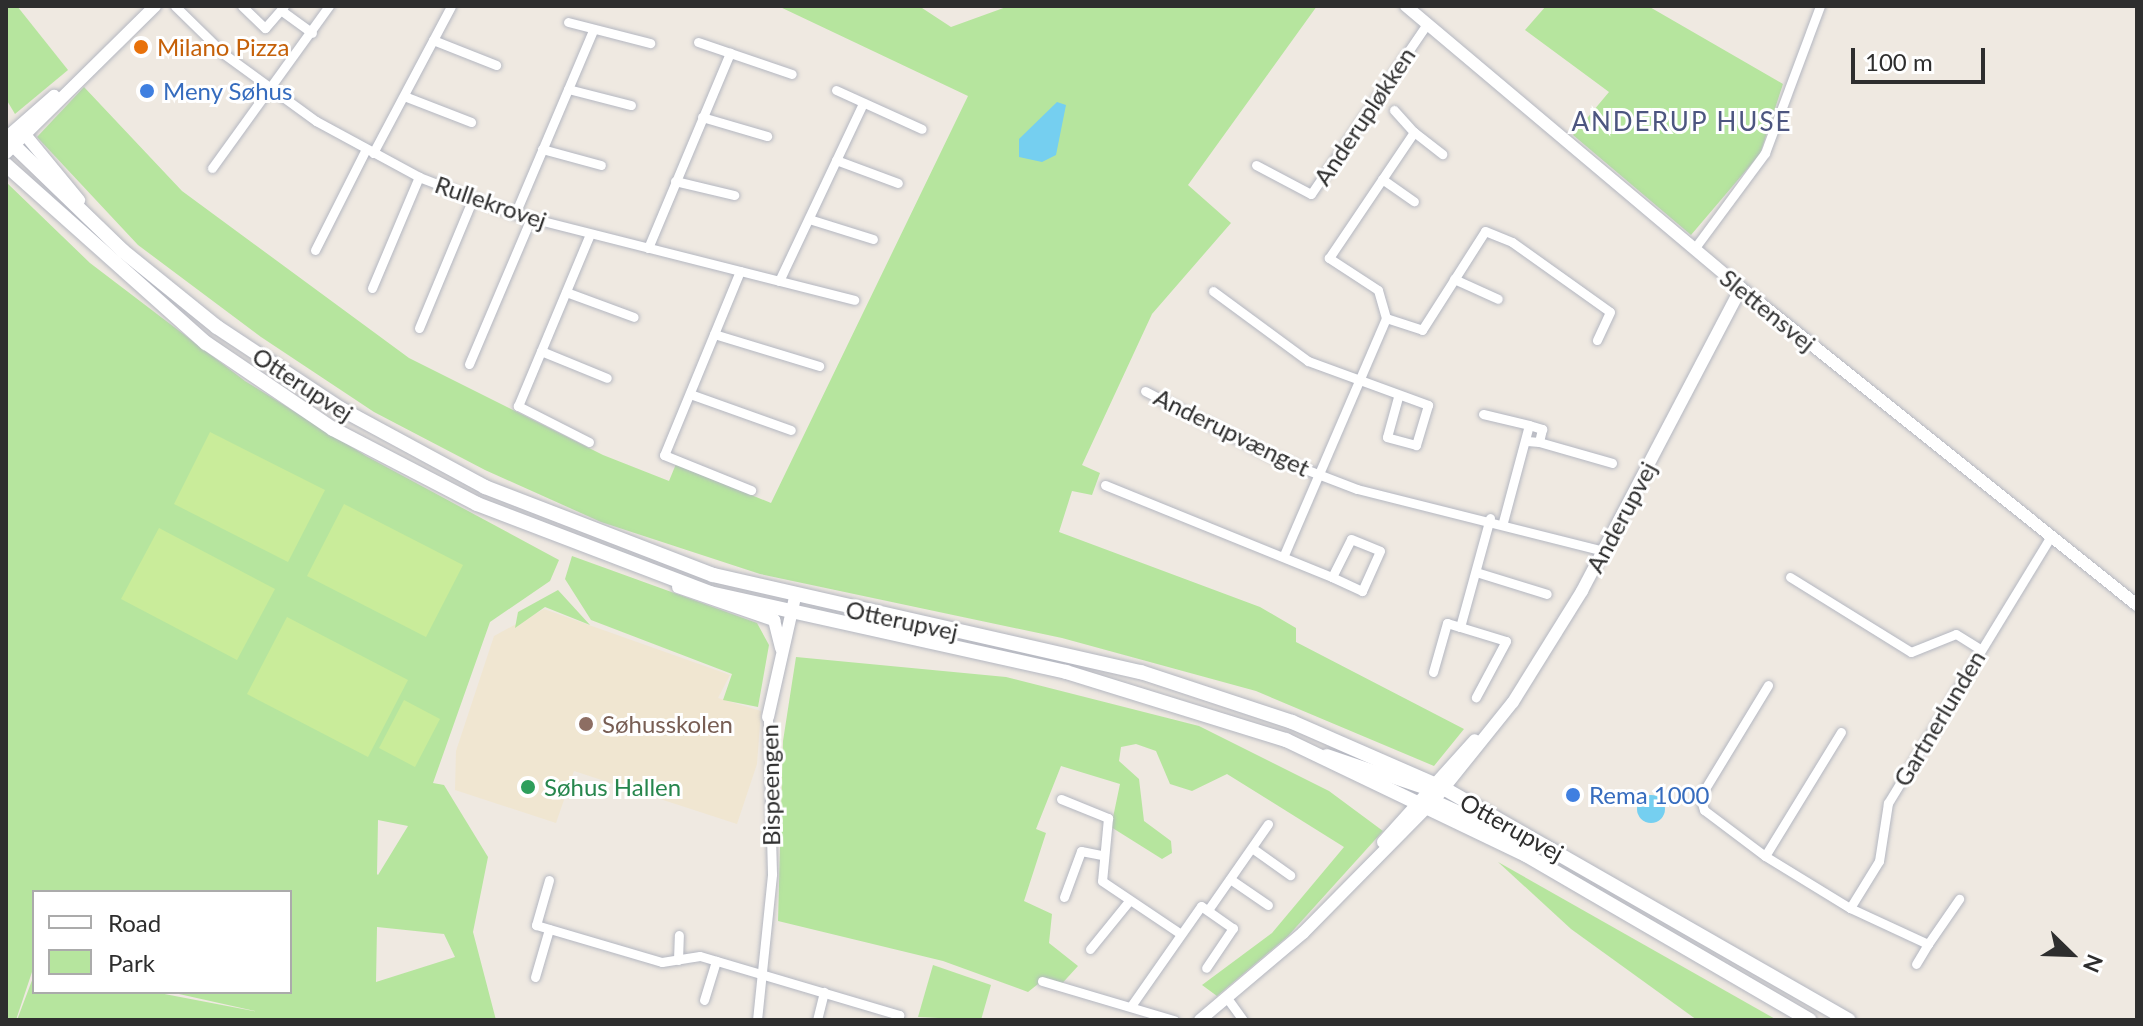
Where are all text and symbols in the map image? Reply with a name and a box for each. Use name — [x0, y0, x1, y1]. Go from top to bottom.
scale bar — [1855, 32, 1989, 82]
place label: Milano Pizza — [157, 33, 289, 61]
marker: Milano Pizza — [132, 38, 150, 56]
street label: Anderupløkken — [1307, 42, 1421, 190]
text: 100 m — [1865, 47, 1933, 76]
place label: Meny Søhus — [163, 77, 293, 105]
marker: Meny Søhus — [138, 82, 156, 100]
district label: ANDERUP HUSE — [1571, 106, 1793, 138]
street label: Rullekrovej — [431, 169, 551, 235]
street label: Slettensvej — [1715, 263, 1821, 357]
street label: Otterupvej — [247, 341, 359, 427]
street label: Anderupvænget — [1150, 382, 1314, 482]
street label: Anderupvej — [1580, 457, 1662, 577]
street label: Otterupvej — [843, 594, 961, 646]
street label: Gartnerlunden — [1887, 645, 1991, 791]
place label: Søhusskolen — [602, 710, 733, 738]
marker: Søhusskolen — [577, 715, 595, 733]
street label: Bispeengen — [755, 724, 785, 846]
place label: Søhus Hallen — [544, 773, 681, 801]
marker: Søhus Hallen — [519, 778, 537, 796]
place label: Rema 1000 — [1589, 781, 1709, 809]
marker: Rema 1000 — [1564, 786, 1582, 804]
street label: Otterupvej — [1455, 787, 1569, 867]
legend — [32, 890, 292, 994]
text: Road — [108, 908, 161, 937]
north arrow — [2031, 914, 2111, 994]
text: Park — [108, 948, 155, 977]
text: N — [2078, 950, 2109, 977]

